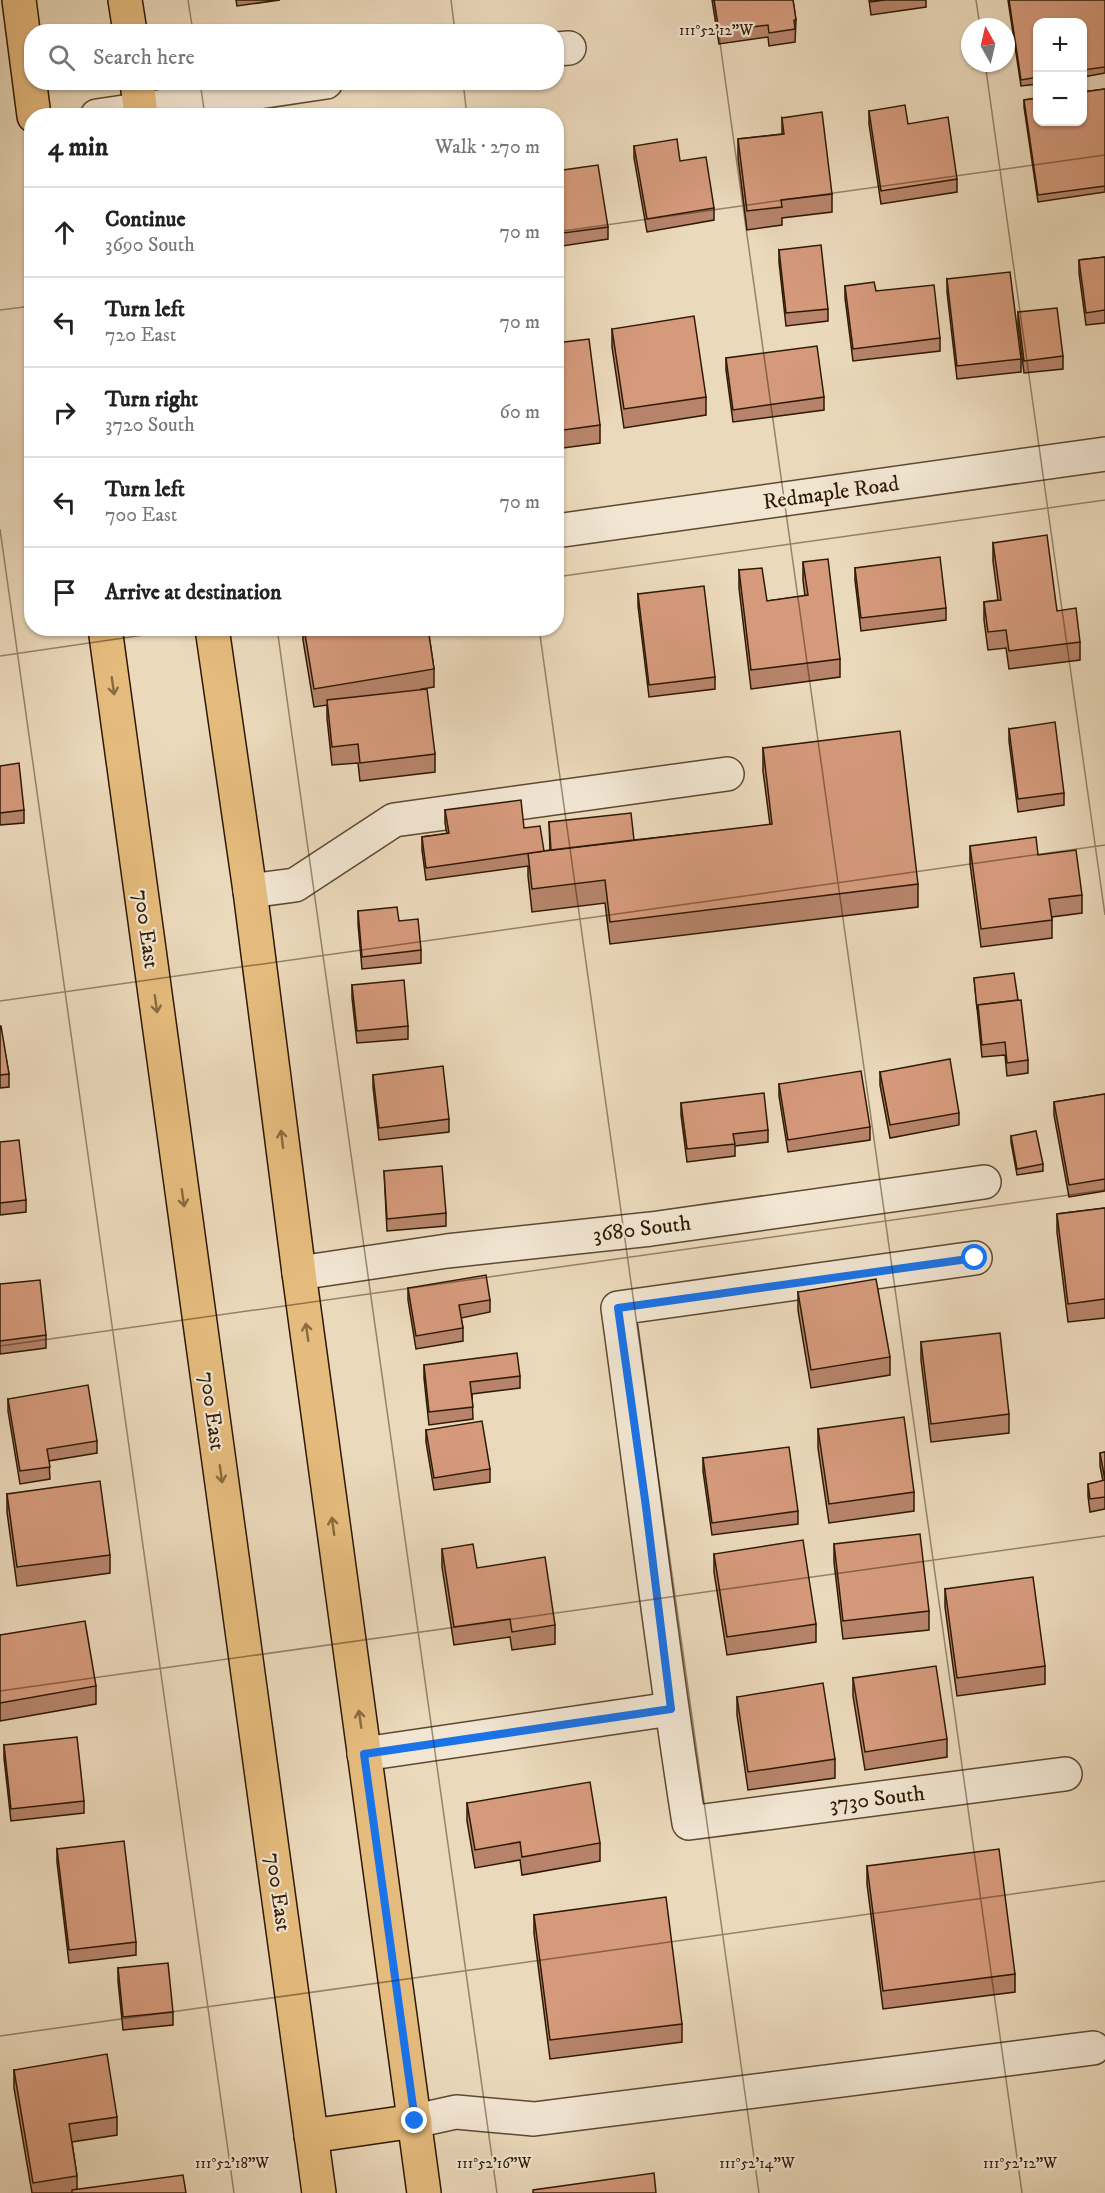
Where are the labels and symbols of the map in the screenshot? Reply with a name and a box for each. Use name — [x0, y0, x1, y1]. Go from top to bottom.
north arrow — [961, 18, 1015, 72]
text: 111°52'12"W — [679, 21, 753, 40]
street label: Redmaple Road — [761, 470, 901, 516]
one-way arrow — [107, 676, 118, 696]
street label: 700 East — [127, 888, 165, 970]
one-way arrow — [151, 994, 162, 1014]
one-way arrow — [276, 1130, 287, 1150]
one-way arrow — [177, 1187, 188, 1207]
street label: 3680 South — [591, 1210, 693, 1248]
route start — [961, 1244, 987, 1270]
one-way arrow — [301, 1323, 312, 1343]
street label: 700 East — [193, 1370, 231, 1452]
one-way arrow — [215, 1464, 226, 1484]
one-way arrow — [328, 1516, 339, 1536]
one-way arrow — [354, 1710, 365, 1729]
street label: 3730 South — [828, 1780, 927, 1818]
street label: 700 East — [259, 1851, 297, 1933]
route end — [401, 2107, 427, 2133]
text: 111°52'18"W — [195, 2154, 269, 2173]
text: 111°52'16"W — [457, 2154, 531, 2173]
text: 111°52'14"W — [719, 2154, 795, 2173]
text: 111°52'12"W — [983, 2154, 1057, 2173]

